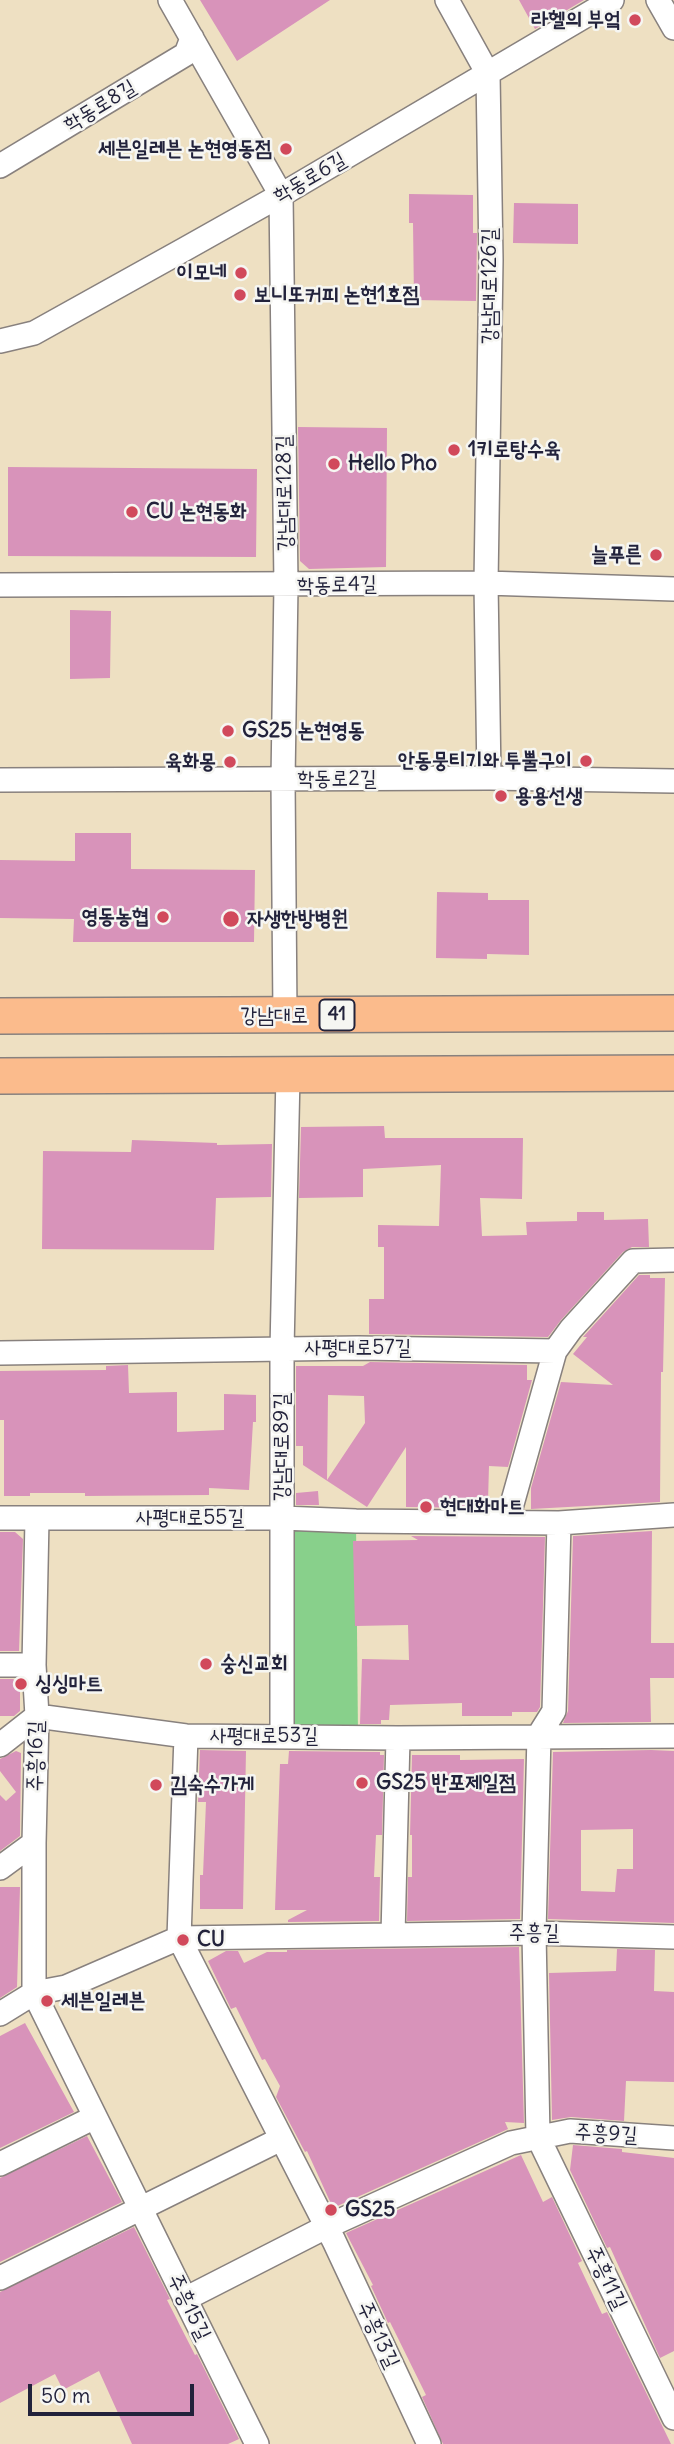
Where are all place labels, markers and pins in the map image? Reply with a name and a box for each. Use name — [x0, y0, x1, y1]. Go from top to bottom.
place label: 라헬의 부엌 — [532, 7, 621, 33]
marker: 라헬의 부엌 — [627, 12, 643, 28]
place label: 세븐일레븐 논현영동점 — [98, 136, 272, 162]
marker: 세븐일레븐 논현영동점 — [278, 141, 294, 157]
place label: 이모네 — [176, 260, 227, 286]
marker: 이모네 — [233, 265, 249, 281]
place label: 보니또커피 논현1호점 — [254, 282, 419, 308]
marker: 보니또커피 논현1호점 — [232, 287, 248, 303]
place label: 1키로탕수육 — [468, 437, 561, 463]
marker: 1키로탕수육 — [446, 442, 462, 458]
place label: Hello Pho — [348, 451, 437, 477]
marker: Hello Pho — [326, 456, 342, 472]
place label: CU 논현동화 — [146, 499, 247, 525]
marker: CU 논현동화 — [124, 504, 140, 520]
place label: 늘푸른 — [591, 542, 642, 568]
marker: 늘푸른 — [648, 547, 664, 563]
place label: GS25 논현영동 — [242, 718, 365, 744]
marker: GS25 논현영동 — [220, 723, 236, 739]
place label: 안동뭉티기와 투뿔구이 — [398, 748, 572, 774]
place label: 육화몽 — [165, 749, 216, 775]
marker: 안동뭉티기와 투뿔구이 — [578, 753, 594, 769]
marker: 육화몽 — [222, 754, 238, 770]
place label: 용용선생 — [515, 783, 583, 809]
marker: 용용선생 — [493, 788, 509, 804]
place label: 영동농협 — [81, 904, 149, 930]
place label: 자생한방병원 — [247, 906, 348, 932]
marker: 영동농협 — [155, 909, 171, 925]
marker: 자생한방병원 — [221, 909, 241, 929]
place label: 현대화마트 — [440, 1494, 524, 1520]
marker: 현대화마트 — [418, 1499, 434, 1515]
place label: 숭신교회 — [220, 1651, 288, 1677]
marker: 숭신교회 — [198, 1656, 214, 1672]
place label: 싱싱마트 — [35, 1671, 103, 1697]
marker: 싱싱마트 — [13, 1676, 29, 1692]
place label: GS25 반포제일점 — [376, 1770, 516, 1796]
place label: 김숙수가게 — [170, 1772, 254, 1798]
marker: GS25 반포제일점 — [354, 1775, 370, 1791]
marker: 김숙수가게 — [148, 1777, 164, 1793]
place label: CU — [197, 1927, 225, 1953]
marker: CU — [175, 1932, 191, 1948]
place label: 세븐일레븐 — [61, 1988, 145, 2014]
marker: 세븐일레븐 — [39, 1993, 55, 2009]
place label: GS25 — [345, 2197, 395, 2223]
marker: GS25 — [323, 2202, 339, 2218]

